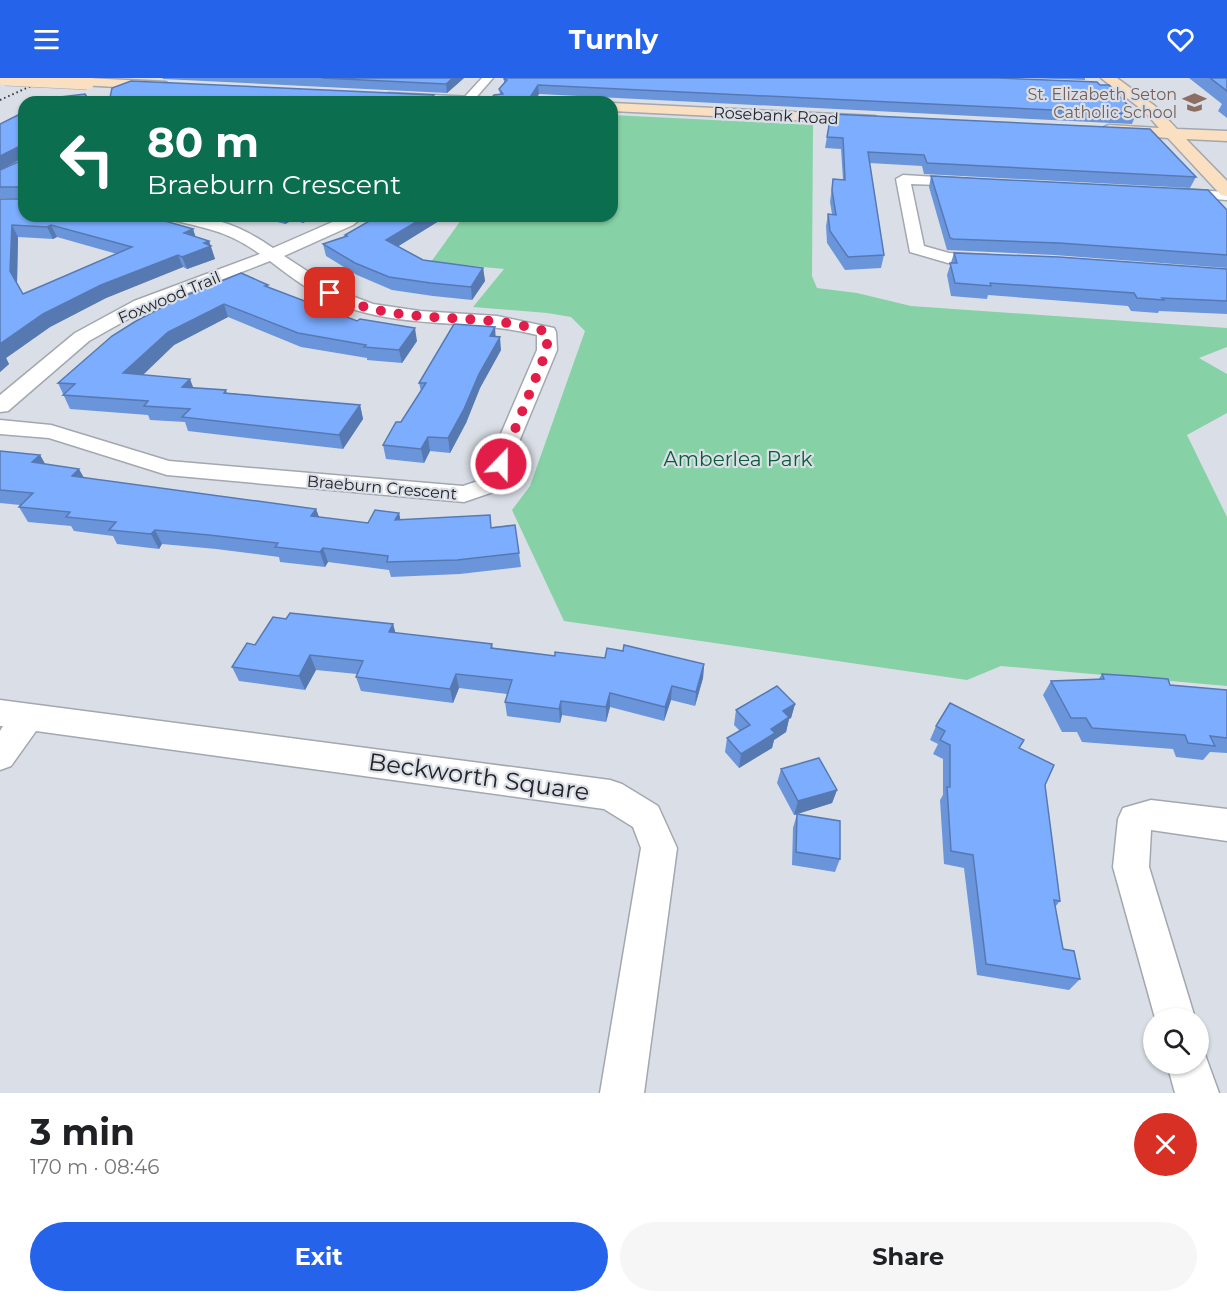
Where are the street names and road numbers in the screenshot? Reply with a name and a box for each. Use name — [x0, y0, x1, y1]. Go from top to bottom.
street label: Rosebank Road — [713, 103, 839, 128]
street label: Foxwood Trail — [115, 267, 223, 328]
street label: Braeburn Crescent — [306, 471, 458, 504]
street label: Beckworth Square — [367, 747, 591, 806]

